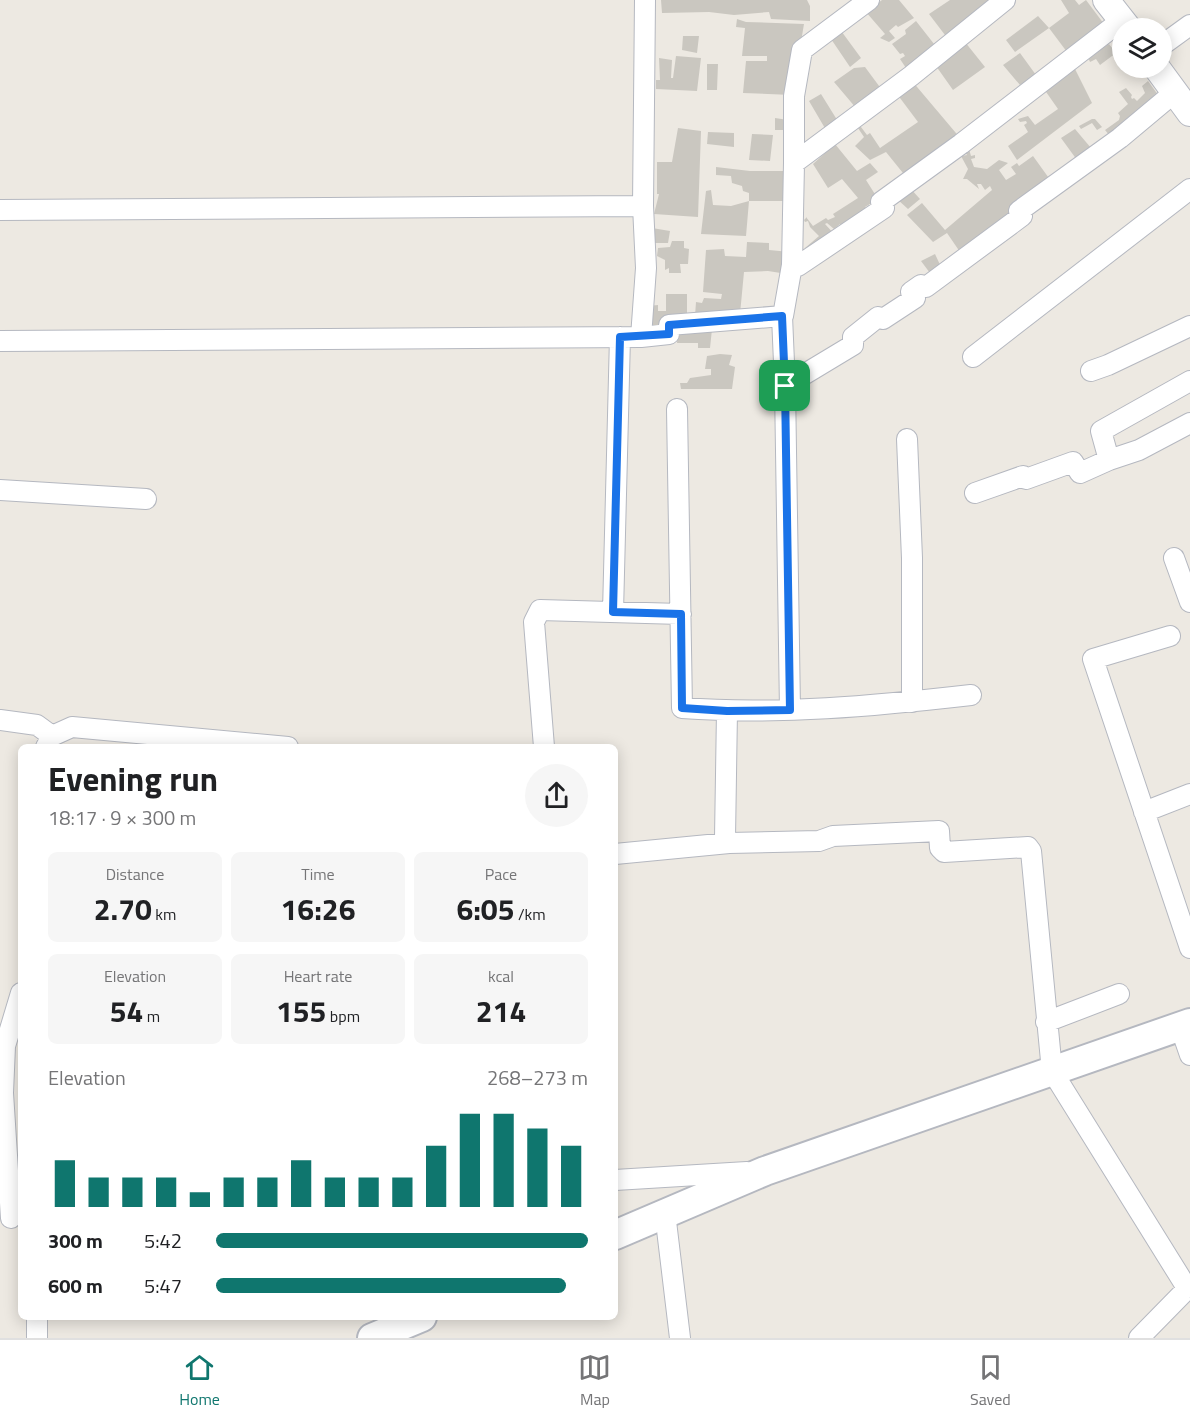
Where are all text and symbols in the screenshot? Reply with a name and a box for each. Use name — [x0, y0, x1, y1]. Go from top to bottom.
map controls — [1112, 18, 1172, 78]
button: layers — [1112, 18, 1172, 78]
pin — [759, 360, 810, 411]
icon: arrive — [768, 369, 801, 402]
text: Evening run — [48, 754, 218, 804]
button: share — [525, 764, 588, 827]
text: 18:17 · 9 × 300 m — [48, 802, 196, 833]
text: Distance — [106, 862, 164, 886]
text: Time — [301, 862, 335, 886]
text: Pace — [485, 862, 517, 886]
text: 2.70 — [94, 886, 152, 932]
text: 16:26 — [281, 886, 355, 932]
text: 6:05 — [456, 886, 514, 932]
text: km — [152, 902, 176, 926]
text: /km — [514, 902, 546, 926]
text: Elevation — [104, 964, 166, 988]
text: Heart rate — [284, 964, 352, 988]
text: kcal — [488, 964, 514, 988]
text: 54 — [110, 988, 143, 1034]
text: 155 — [276, 988, 326, 1034]
text: 214 — [476, 988, 526, 1034]
text: m — [143, 1004, 160, 1028]
text: bpm — [326, 1004, 360, 1028]
text: Elevation — [48, 1062, 126, 1093]
text: 268–273 m — [487, 1062, 588, 1093]
text: 300 m — [48, 1225, 103, 1256]
text: 5:42 — [144, 1225, 182, 1256]
text: 600 m — [48, 1270, 103, 1301]
text: 5:47 — [144, 1270, 182, 1301]
tab: Home — [179, 1351, 220, 1411]
tab: Map — [578, 1351, 611, 1411]
tab: Saved — [970, 1351, 1011, 1411]

